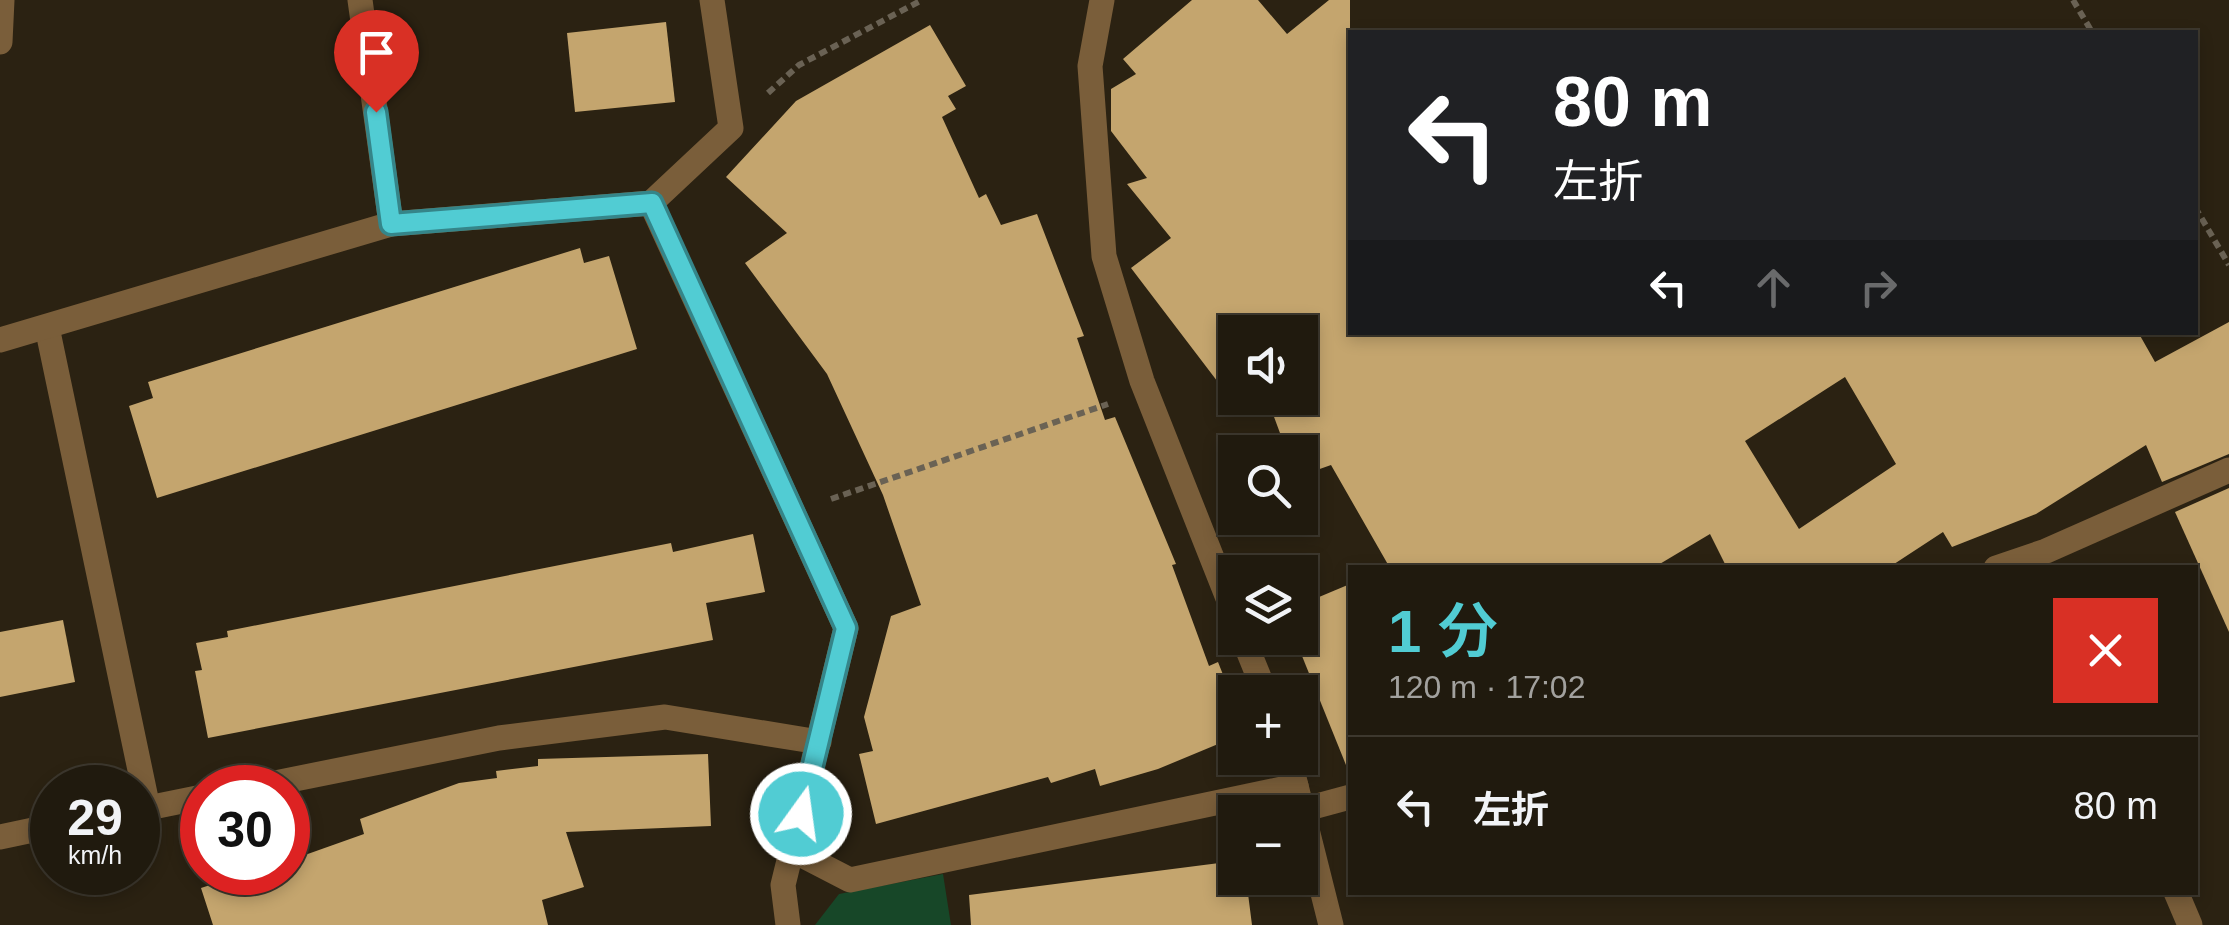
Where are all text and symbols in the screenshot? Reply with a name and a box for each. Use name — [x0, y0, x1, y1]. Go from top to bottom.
pin — [334, 10, 419, 113]
icon: arrive — [349, 25, 404, 80]
text: 80 m — [1553, 63, 1713, 141]
icon: left — [1388, 70, 1518, 200]
text: 左折 — [1553, 156, 1643, 207]
icon: left — [1641, 260, 1696, 315]
icon: ahead — [1746, 260, 1801, 315]
icon: right — [1851, 260, 1906, 315]
map controls — [1218, 315, 1318, 895]
button: sound — [1218, 315, 1318, 415]
button: search — [1218, 435, 1318, 535]
button: layers — [1218, 555, 1318, 655]
text: 1 分 — [1388, 598, 1498, 665]
button: close — [2053, 598, 2158, 703]
text: 120 m · 17:02 — [1388, 669, 1585, 705]
button: + — [1218, 675, 1318, 775]
position arrow — [749, 762, 853, 866]
speed limit sign: 30 — [180, 765, 310, 895]
icon: left — [1388, 779, 1443, 834]
text: 80 m — [2074, 785, 2158, 827]
text: 左折 — [1473, 789, 1549, 831]
text: 29 — [67, 790, 123, 846]
button: − — [1218, 795, 1318, 895]
text: km/h — [68, 841, 122, 869]

